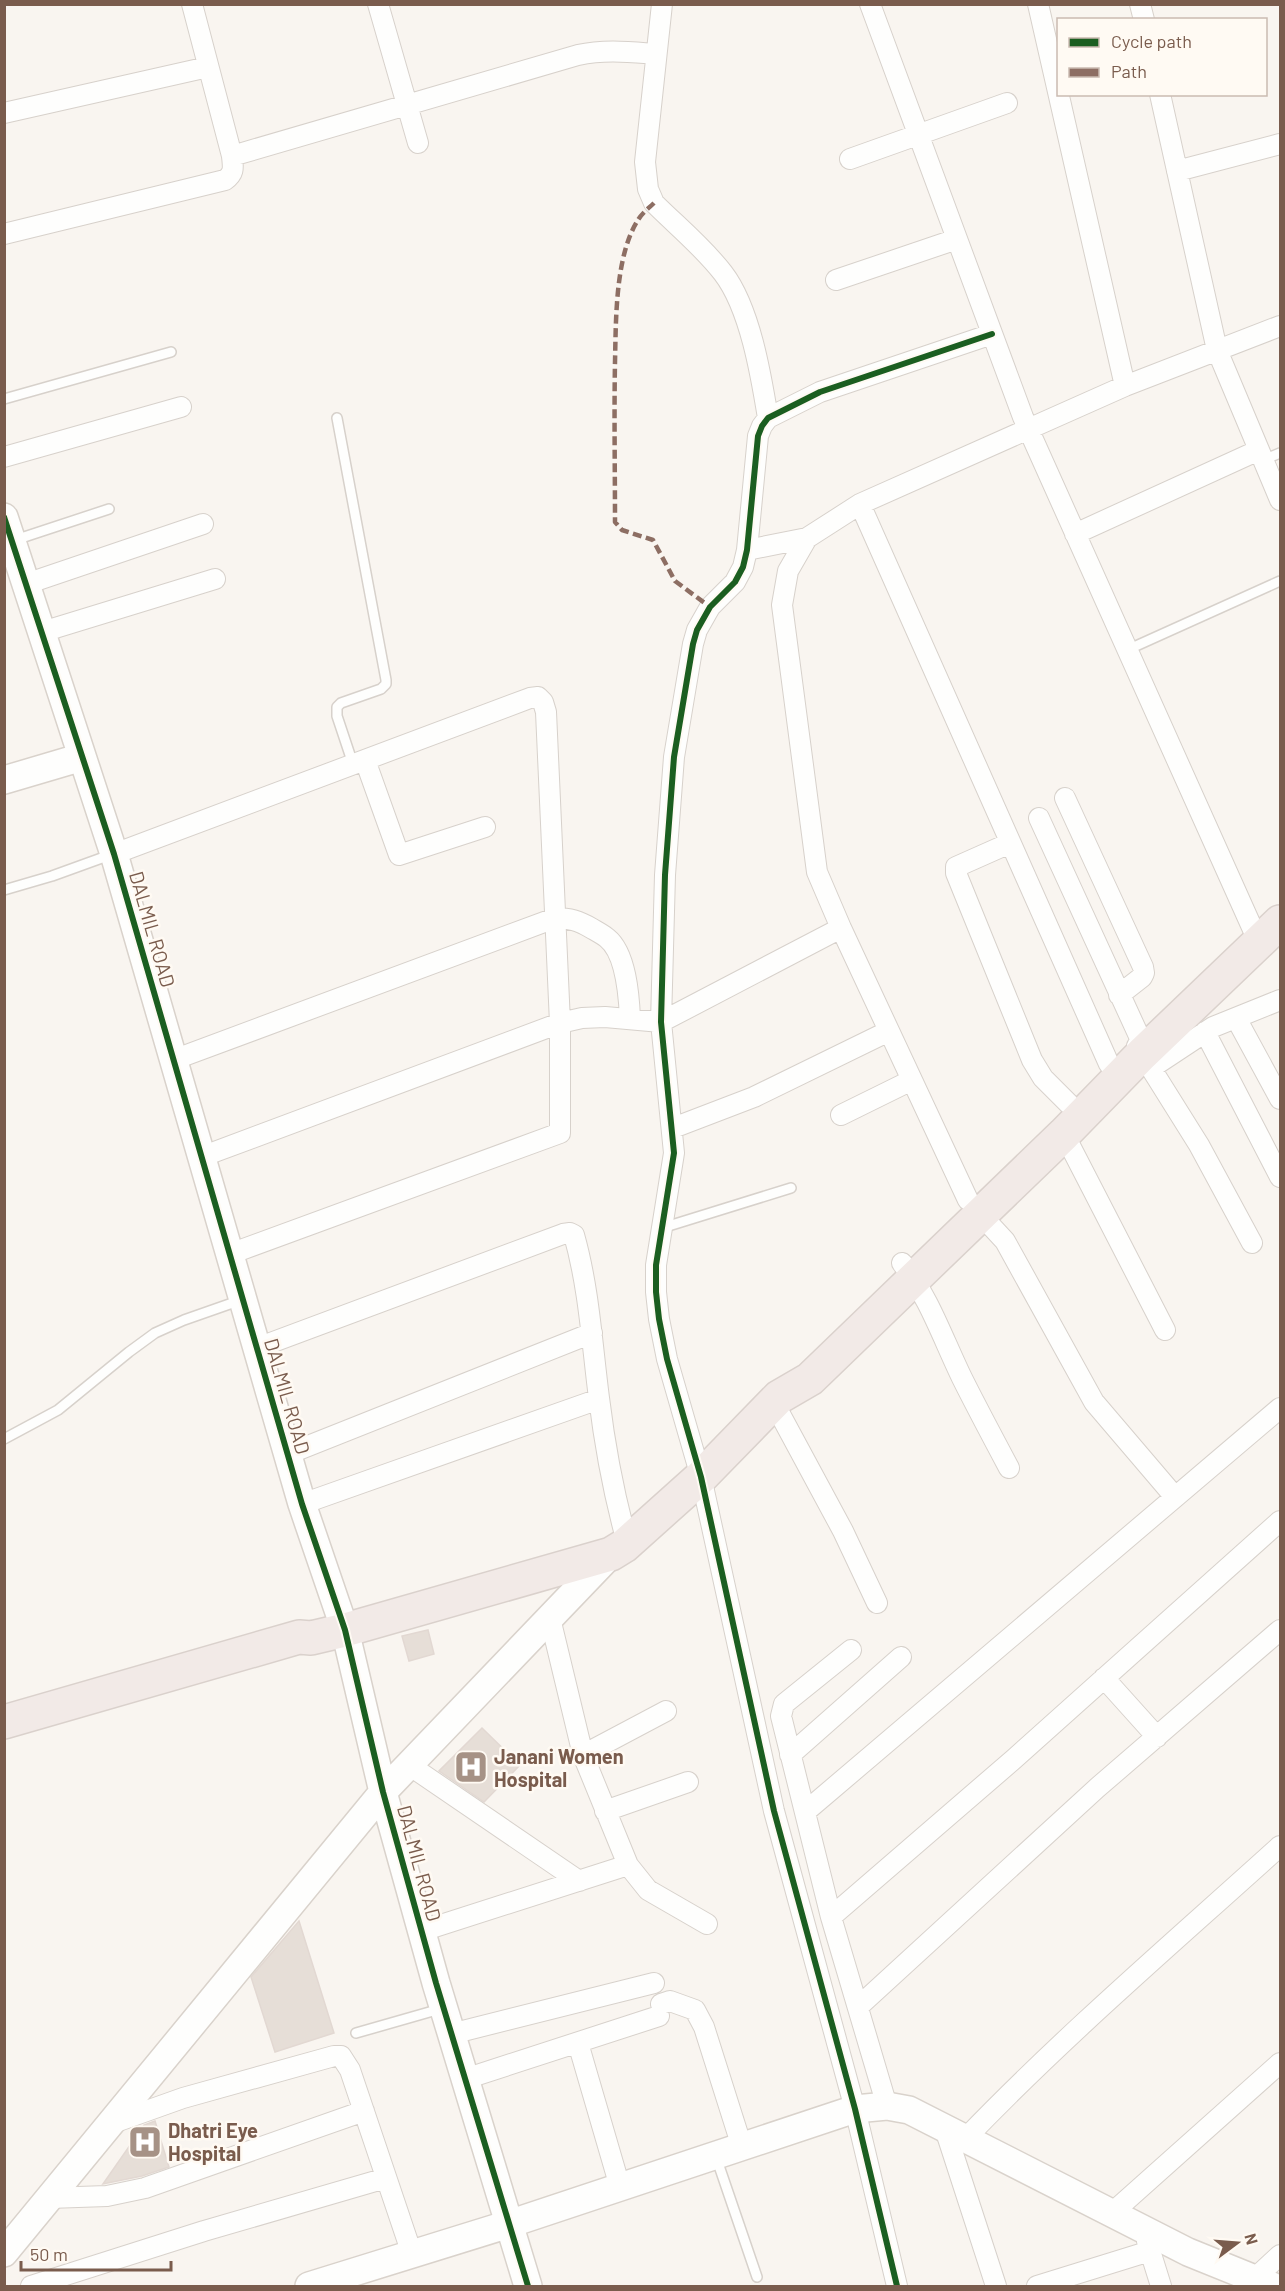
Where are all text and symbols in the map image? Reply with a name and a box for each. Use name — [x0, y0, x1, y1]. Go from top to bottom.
legend — [1057, 18, 1267, 96]
text: Cycle path — [1111, 30, 1192, 52]
text: Path — [1111, 60, 1147, 82]
street label: DALMIL ROAD — [125, 868, 181, 990]
street label: DALMIL ROAD — [260, 1335, 316, 1457]
place label: Janani Women Hospital — [494, 1744, 624, 1791]
hospital icon: Janani Women Hospital — [453, 1749, 489, 1785]
street label: DALMIL ROAD — [393, 1802, 447, 1924]
place label: Dhatri Eye Hospital — [168, 2118, 258, 2165]
hospital icon: Dhatri Eye Hospital — [127, 2124, 163, 2160]
north arrow — [1207, 2213, 1267, 2273]
text: N — [1241, 2231, 1262, 2246]
scale bar — [21, 2234, 171, 2272]
text: 50 m — [30, 2243, 68, 2265]

